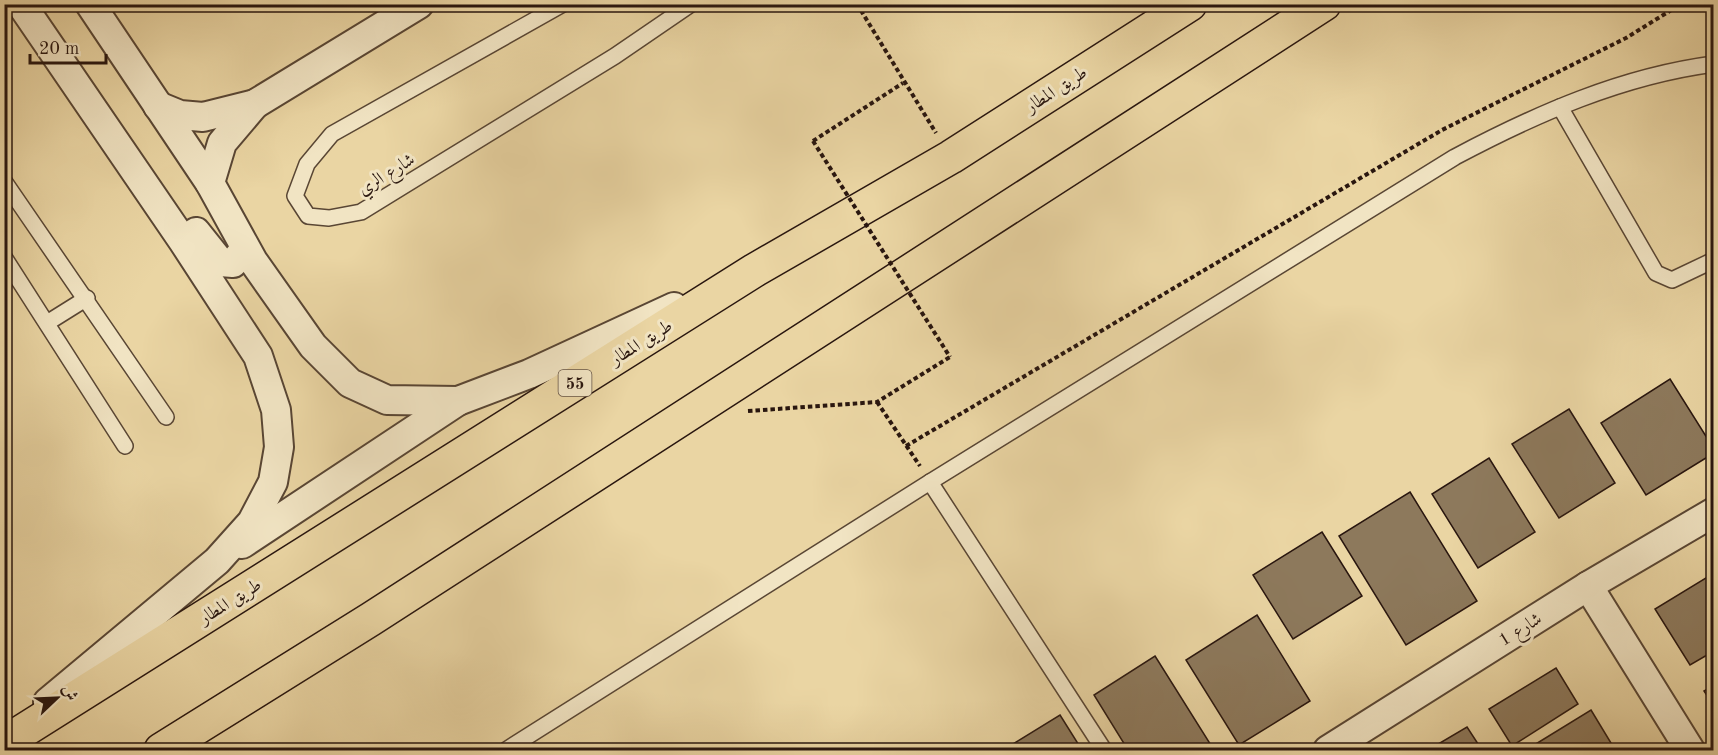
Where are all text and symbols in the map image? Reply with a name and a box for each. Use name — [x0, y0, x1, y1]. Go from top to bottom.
scale bar — [30, 27, 106, 65]
text: 20 m — [39, 40, 79, 58]
street label: طريق المطار — [1021, 63, 1092, 119]
street label: شارع الري — [355, 150, 421, 203]
street label: طريق المطار — [606, 317, 677, 372]
road number: 55 — [558, 370, 592, 396]
street label: طريق المطار — [195, 576, 266, 631]
street label: شارع 1 — [1496, 610, 1548, 654]
north arrow — [27, 668, 87, 728]
text: ش — [59, 682, 79, 703]

